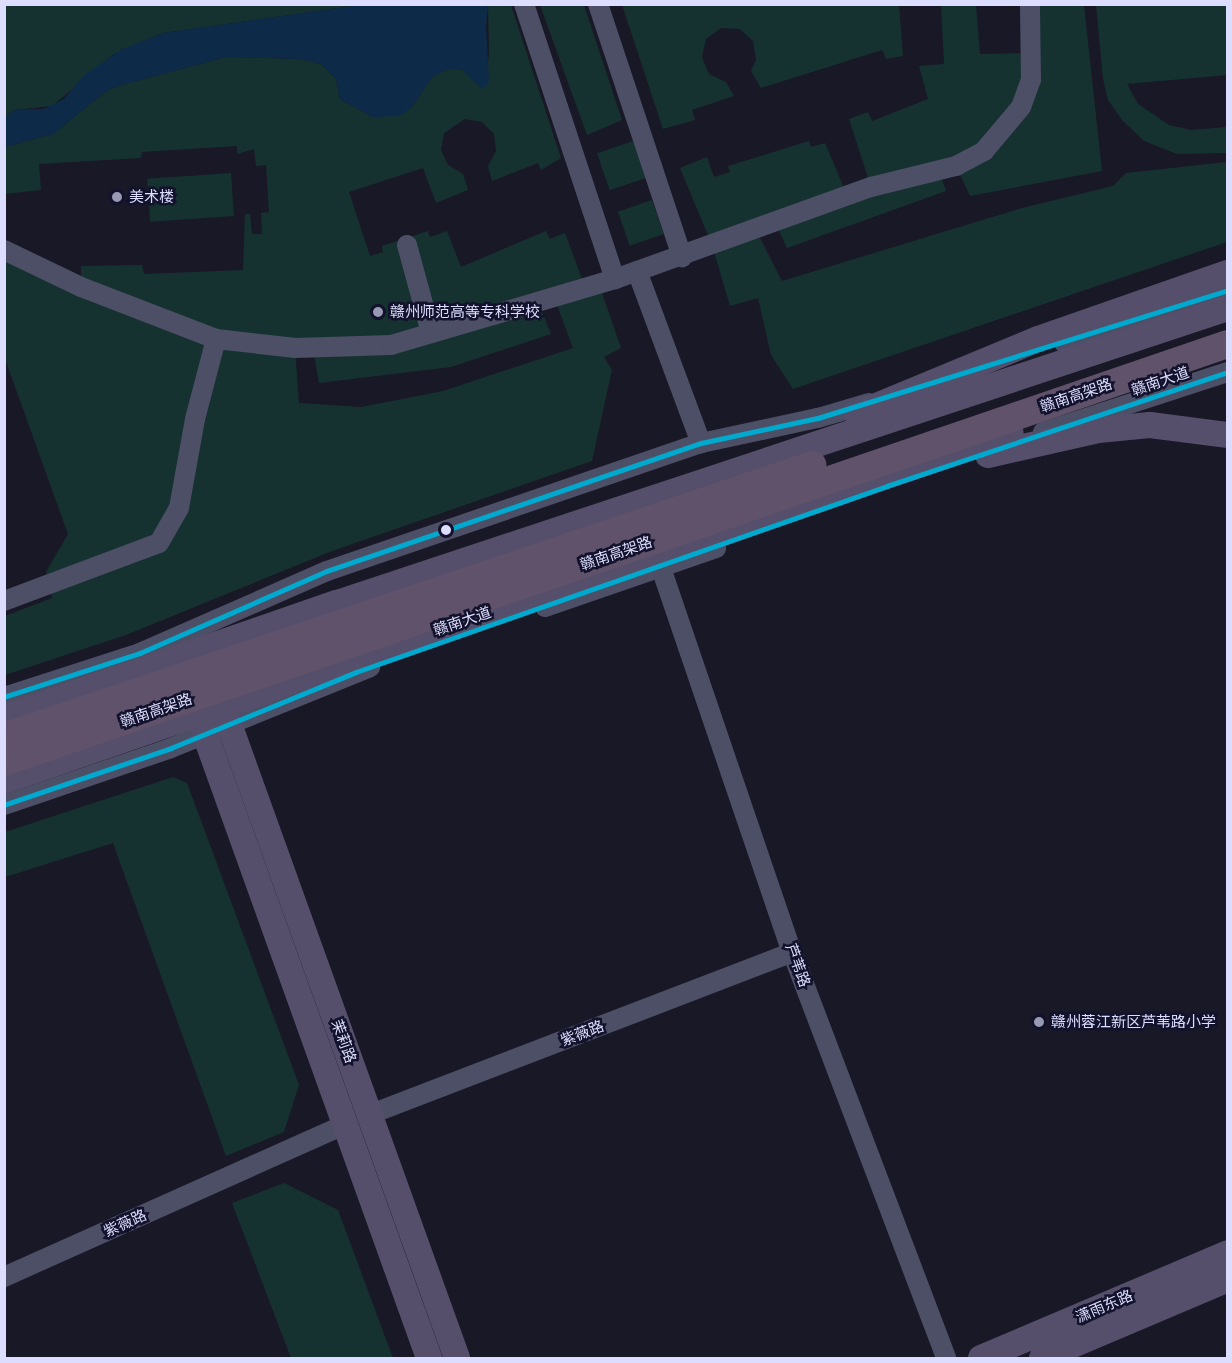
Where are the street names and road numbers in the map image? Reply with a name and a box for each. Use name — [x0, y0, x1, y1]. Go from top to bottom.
street label: 赣南大道 — [1129, 363, 1191, 399]
street label: 赣南高架路 — [1038, 374, 1114, 416]
street label: 赣南高架路 — [578, 532, 654, 574]
street label: 赣南大道 — [431, 603, 493, 639]
street label: 赣南高架路 — [118, 689, 194, 731]
street label: 芦苇路 — [782, 941, 814, 989]
street label: 茉莉路 — [328, 1017, 360, 1065]
street label: 紫薇路 — [558, 1017, 606, 1049]
street label: 紫薇路 — [101, 1206, 149, 1240]
street label: 潇雨东路 — [1073, 1286, 1135, 1326]

